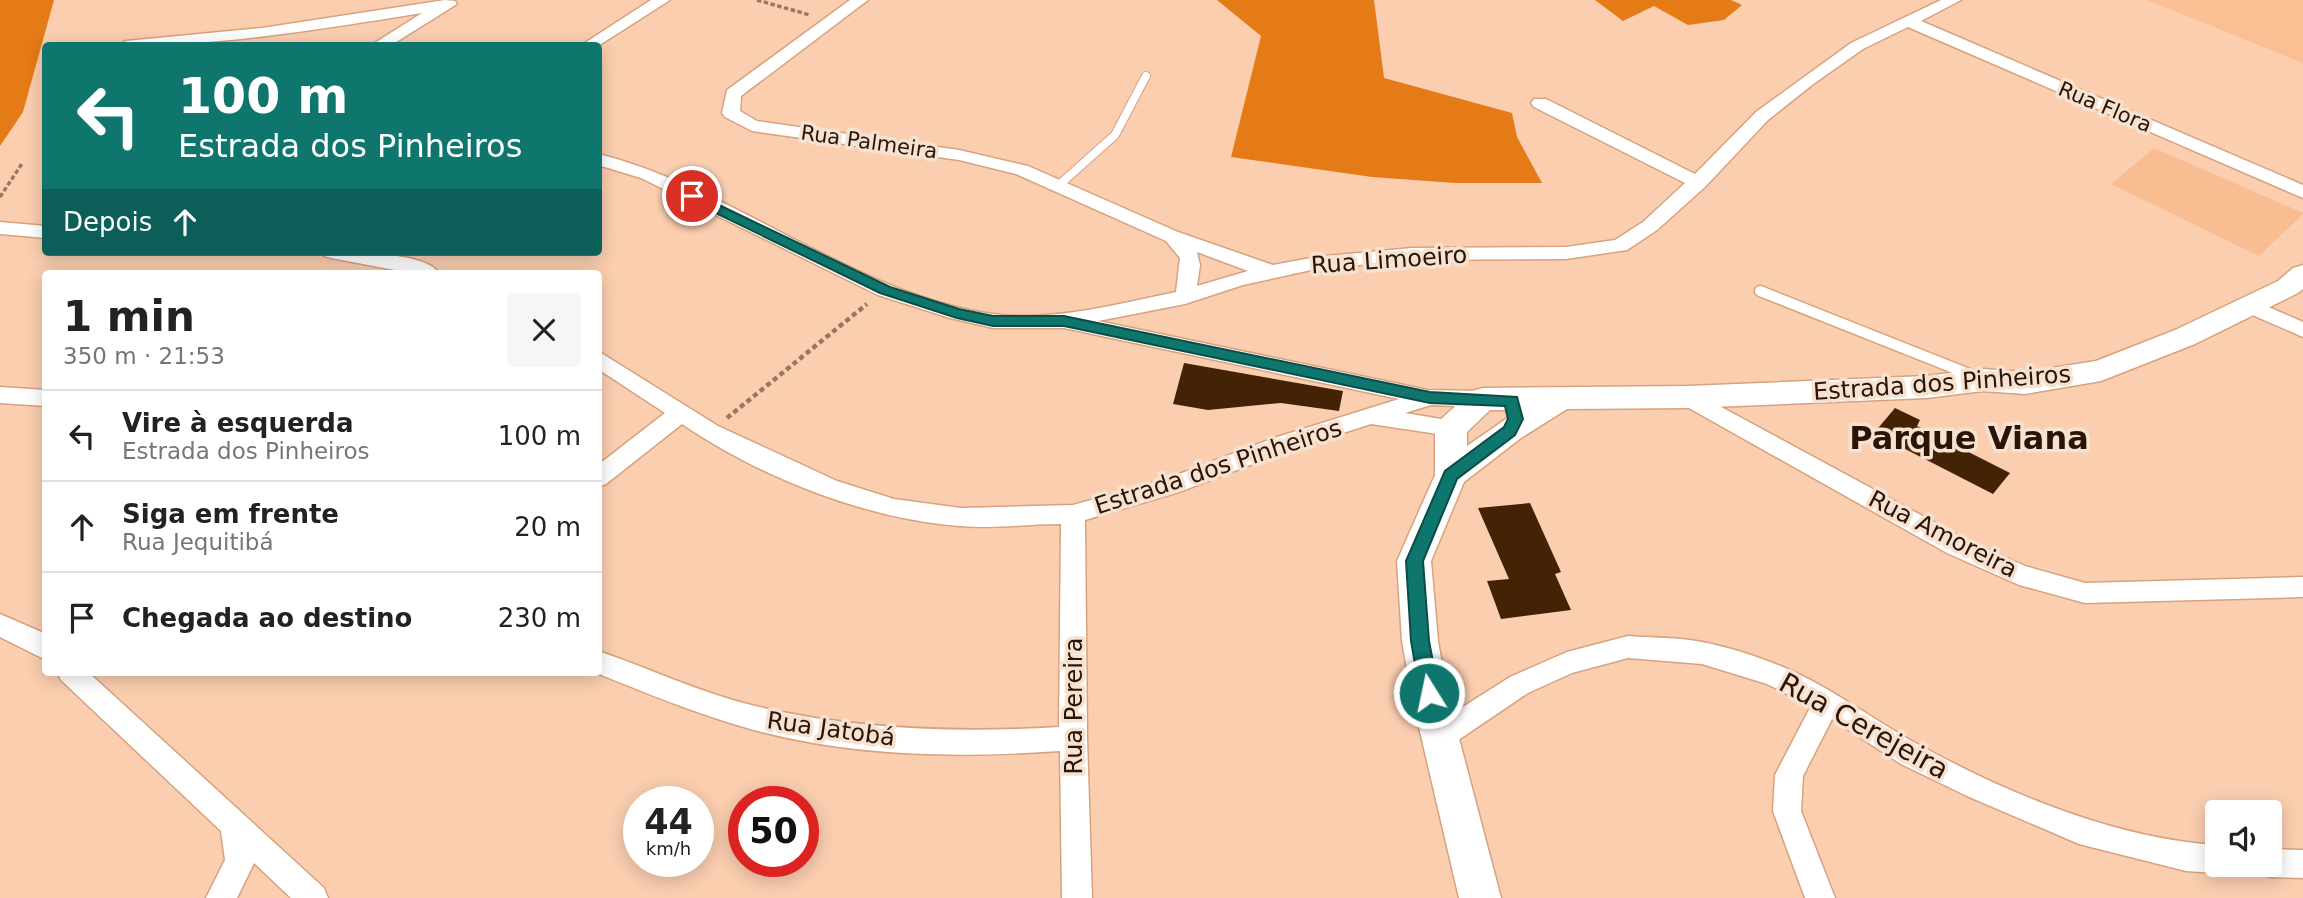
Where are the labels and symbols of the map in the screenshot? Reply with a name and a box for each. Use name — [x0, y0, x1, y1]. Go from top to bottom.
street label: Rua Flora — [2055, 77, 2155, 137]
street label: Rua Palmeira — [799, 121, 939, 163]
pin — [662, 166, 722, 226]
street label: Rua Limoeiro — [1310, 241, 1468, 279]
street label: Estrada dos Pinheiros — [1812, 360, 2072, 406]
street label: Estrada dos Pinheiros — [1091, 414, 1345, 520]
district label: Parque Viana — [1849, 419, 2089, 457]
street label: Rua Amoreira — [1864, 485, 2022, 583]
street label: Rua Pereira — [1060, 638, 1088, 774]
position arrow — [1392, 656, 1466, 730]
street label: Rua Cerejeira — [1774, 666, 1954, 786]
street label: Rua Jatobá — [765, 706, 897, 752]
speed limit sign: 50 — [728, 786, 819, 877]

